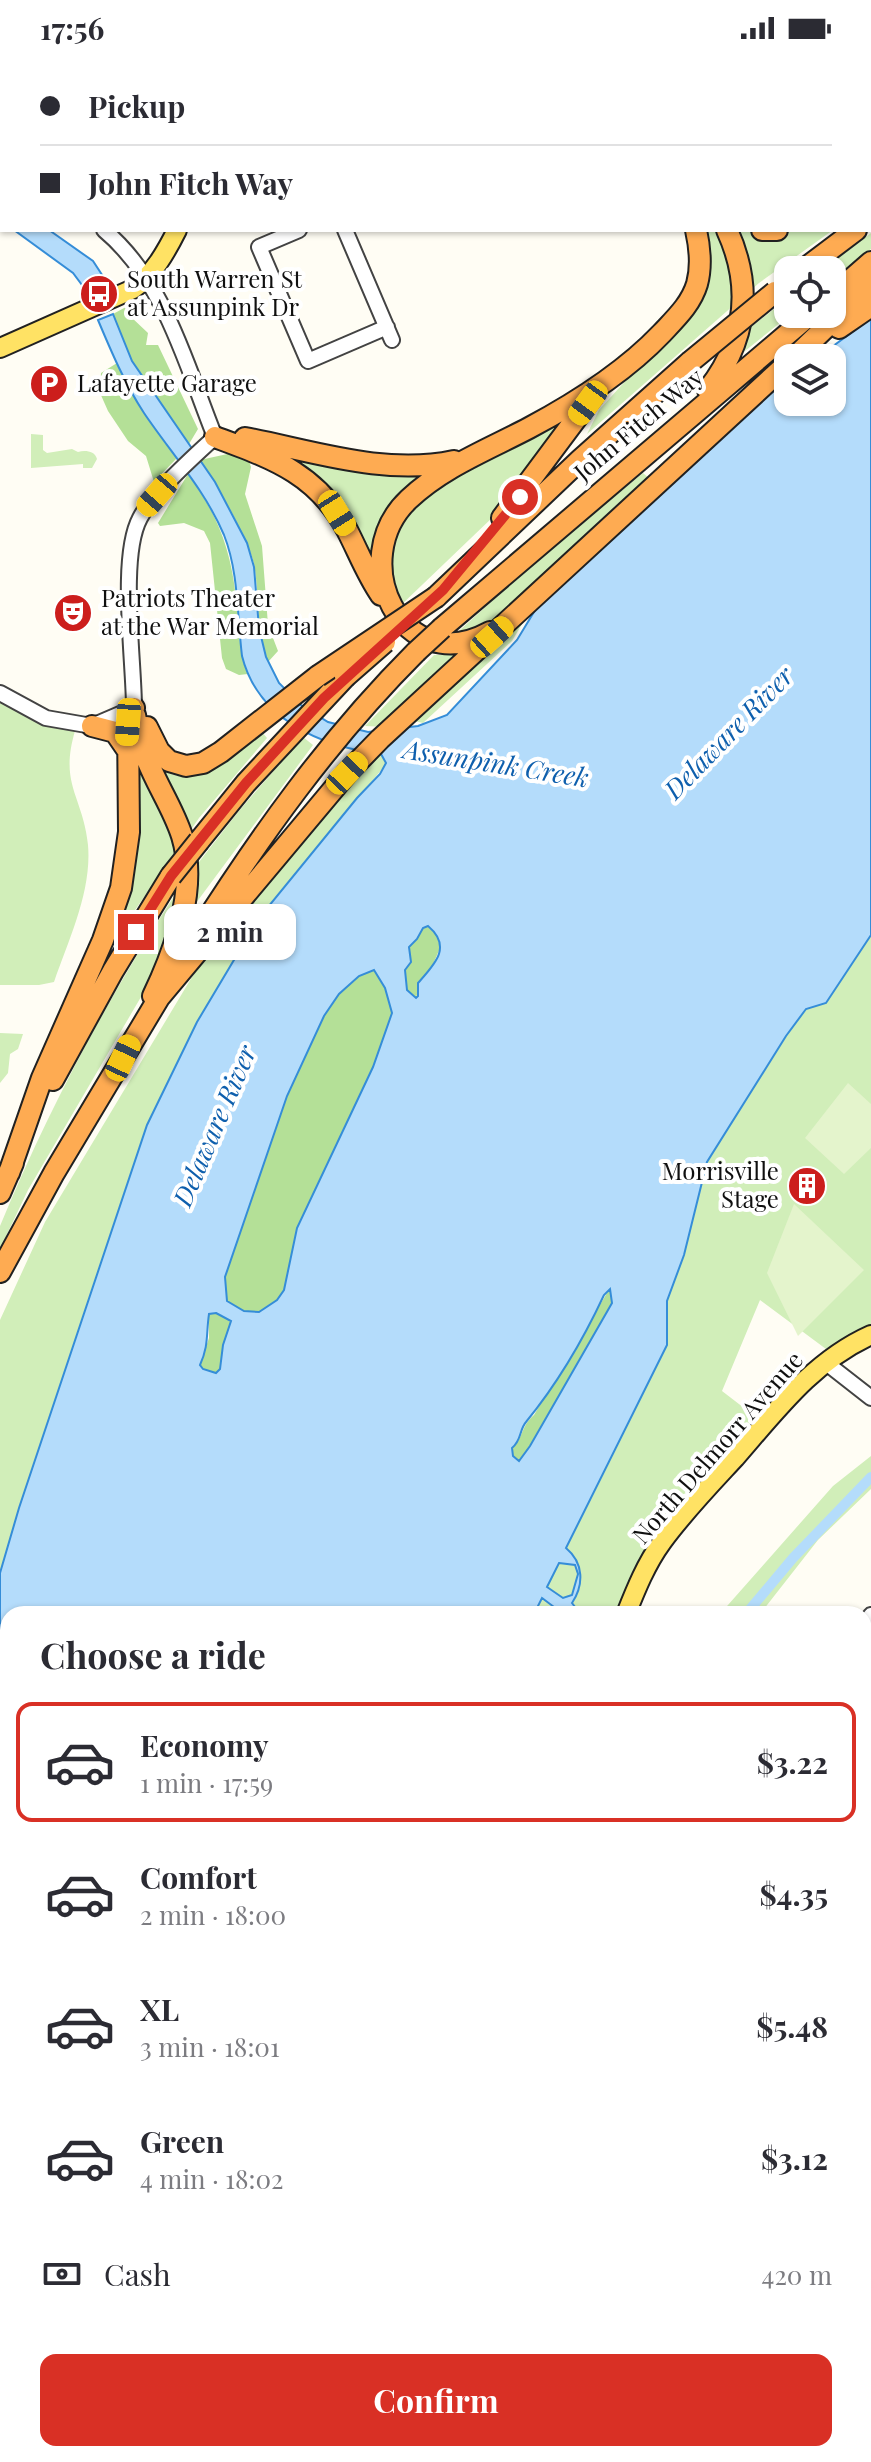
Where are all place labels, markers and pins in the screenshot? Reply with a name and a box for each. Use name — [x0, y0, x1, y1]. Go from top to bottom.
place label: South Warren St at Assunpink Dr — [127, 262, 303, 322]
bus stop icon: South Warren St at Assunpink Dr — [78, 273, 120, 315]
parking icon: Lafayette Garage — [28, 363, 70, 405]
place label: Lafayette Garage — [77, 366, 257, 398]
place label: Patriots Theater at the War Memorial — [101, 581, 319, 641]
theatre icon: Patriots Theater at the War Memorial — [52, 592, 94, 634]
place label: Morrisville Stage — [662, 1154, 779, 1214]
building icon: Morrisville Stage — [786, 1165, 828, 1207]

